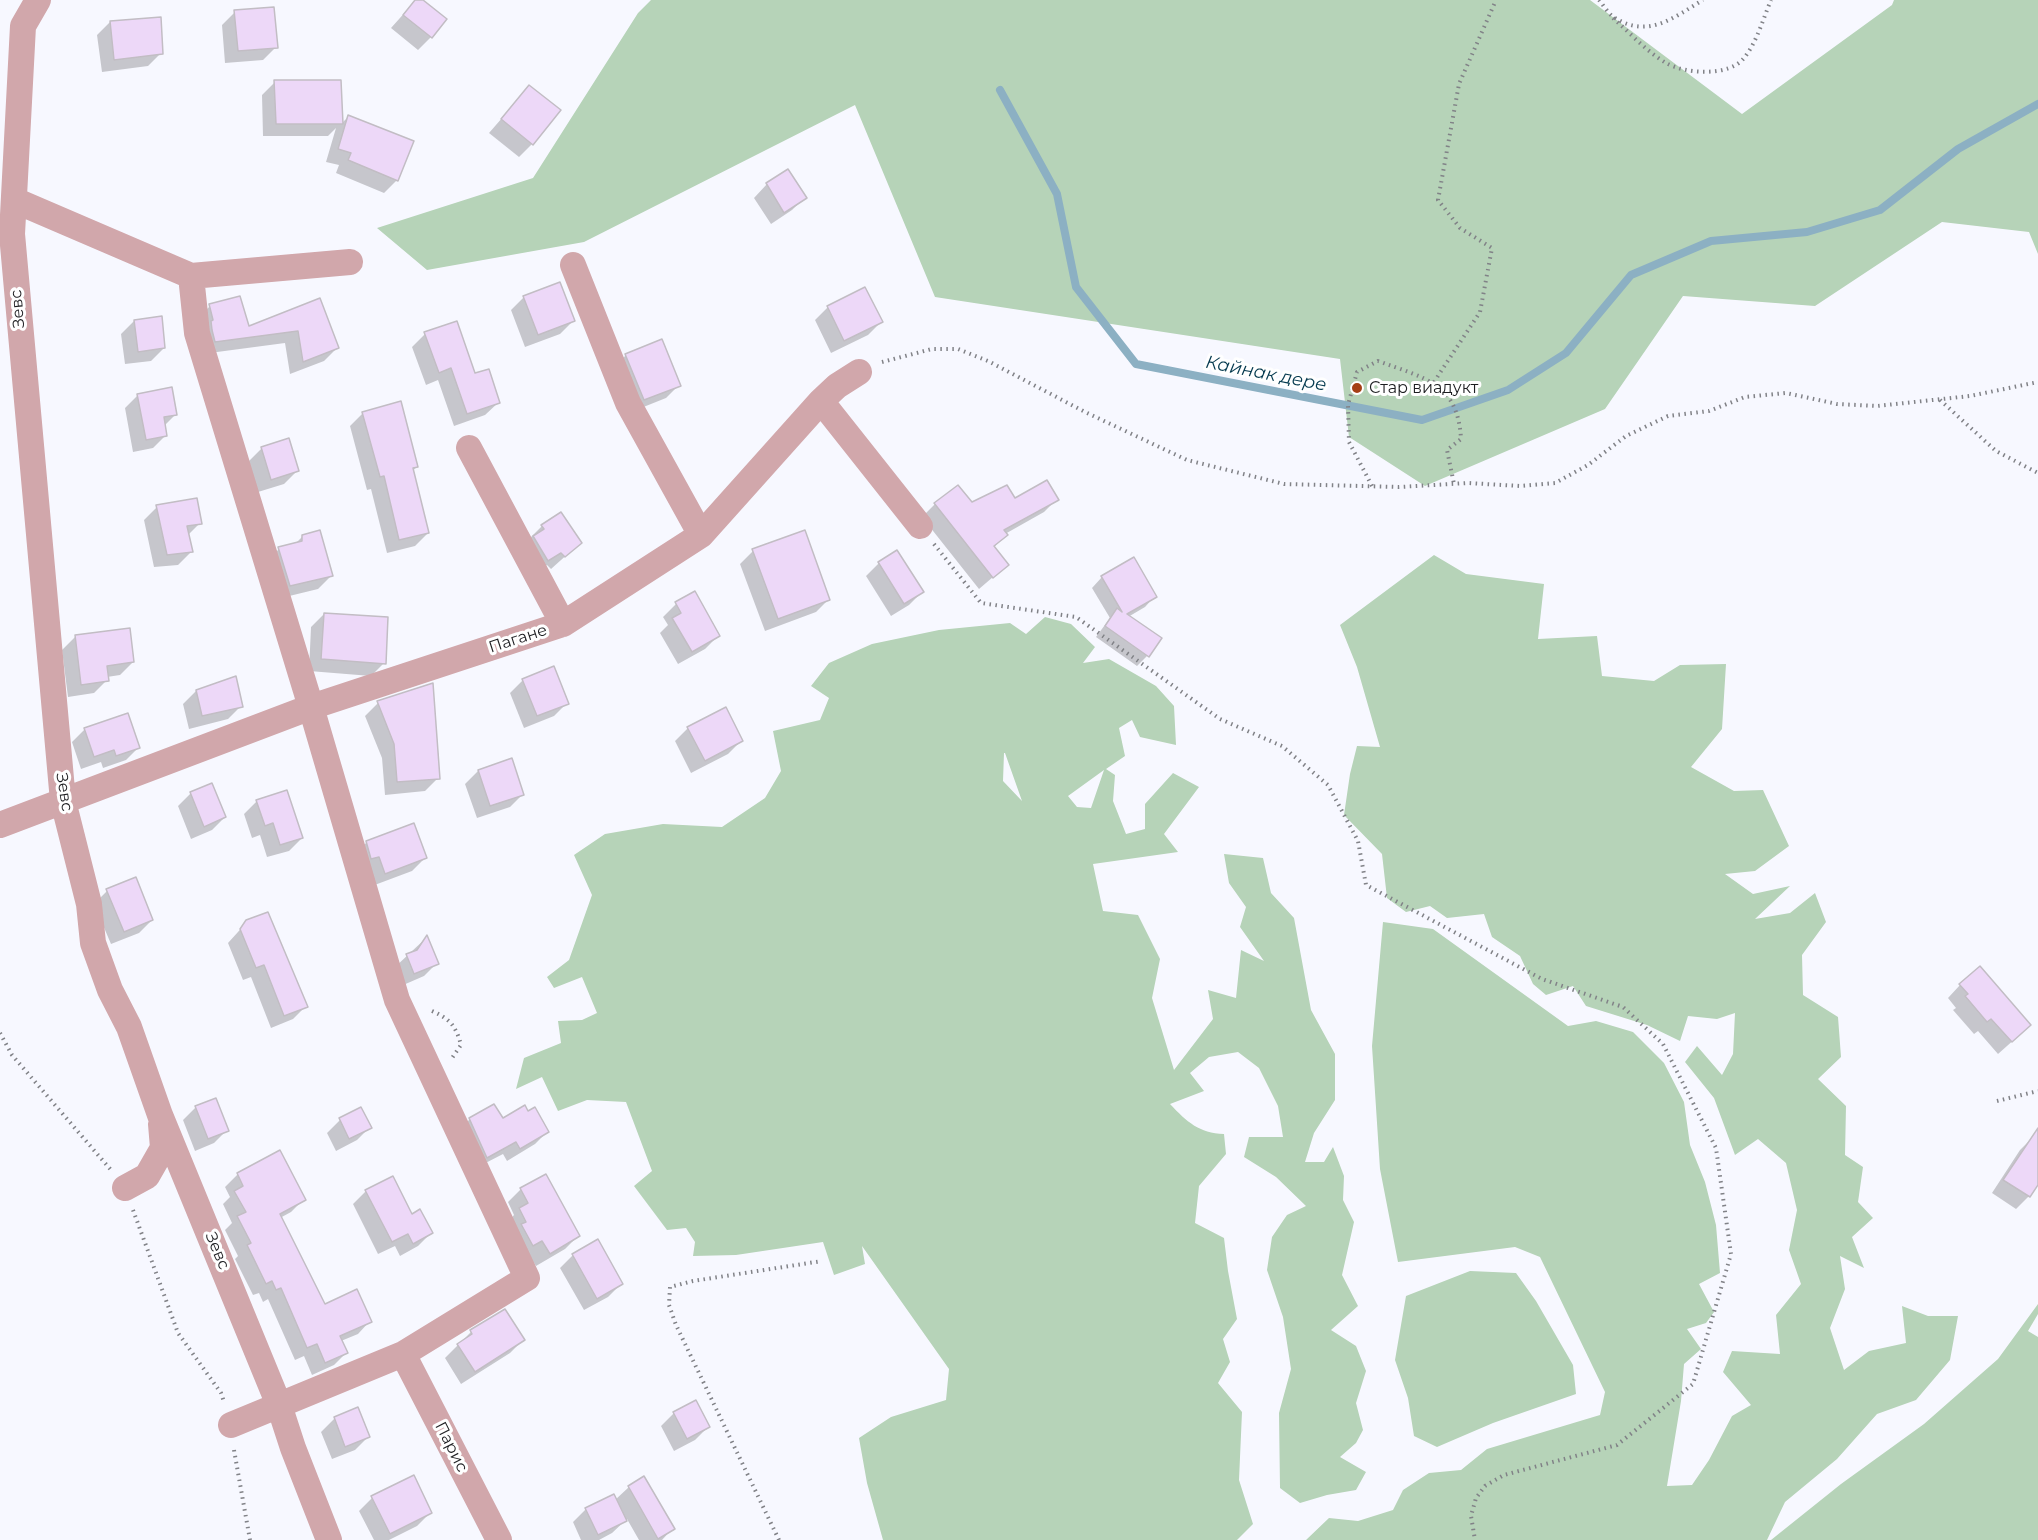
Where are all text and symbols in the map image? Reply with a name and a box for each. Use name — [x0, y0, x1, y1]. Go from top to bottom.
street label: Зевс — [7, 289, 29, 329]
water label: Кайнак дере — [1204, 352, 1328, 396]
place label: Стар виадукт — [1369, 378, 1478, 398]
marker: Стар виадукт — [1350, 381, 1364, 395]
street label: Пагане — [486, 621, 550, 657]
street label: Зевс — [52, 771, 76, 813]
street label: Зевс — [201, 1230, 233, 1272]
street label: Парис — [430, 1419, 472, 1475]

